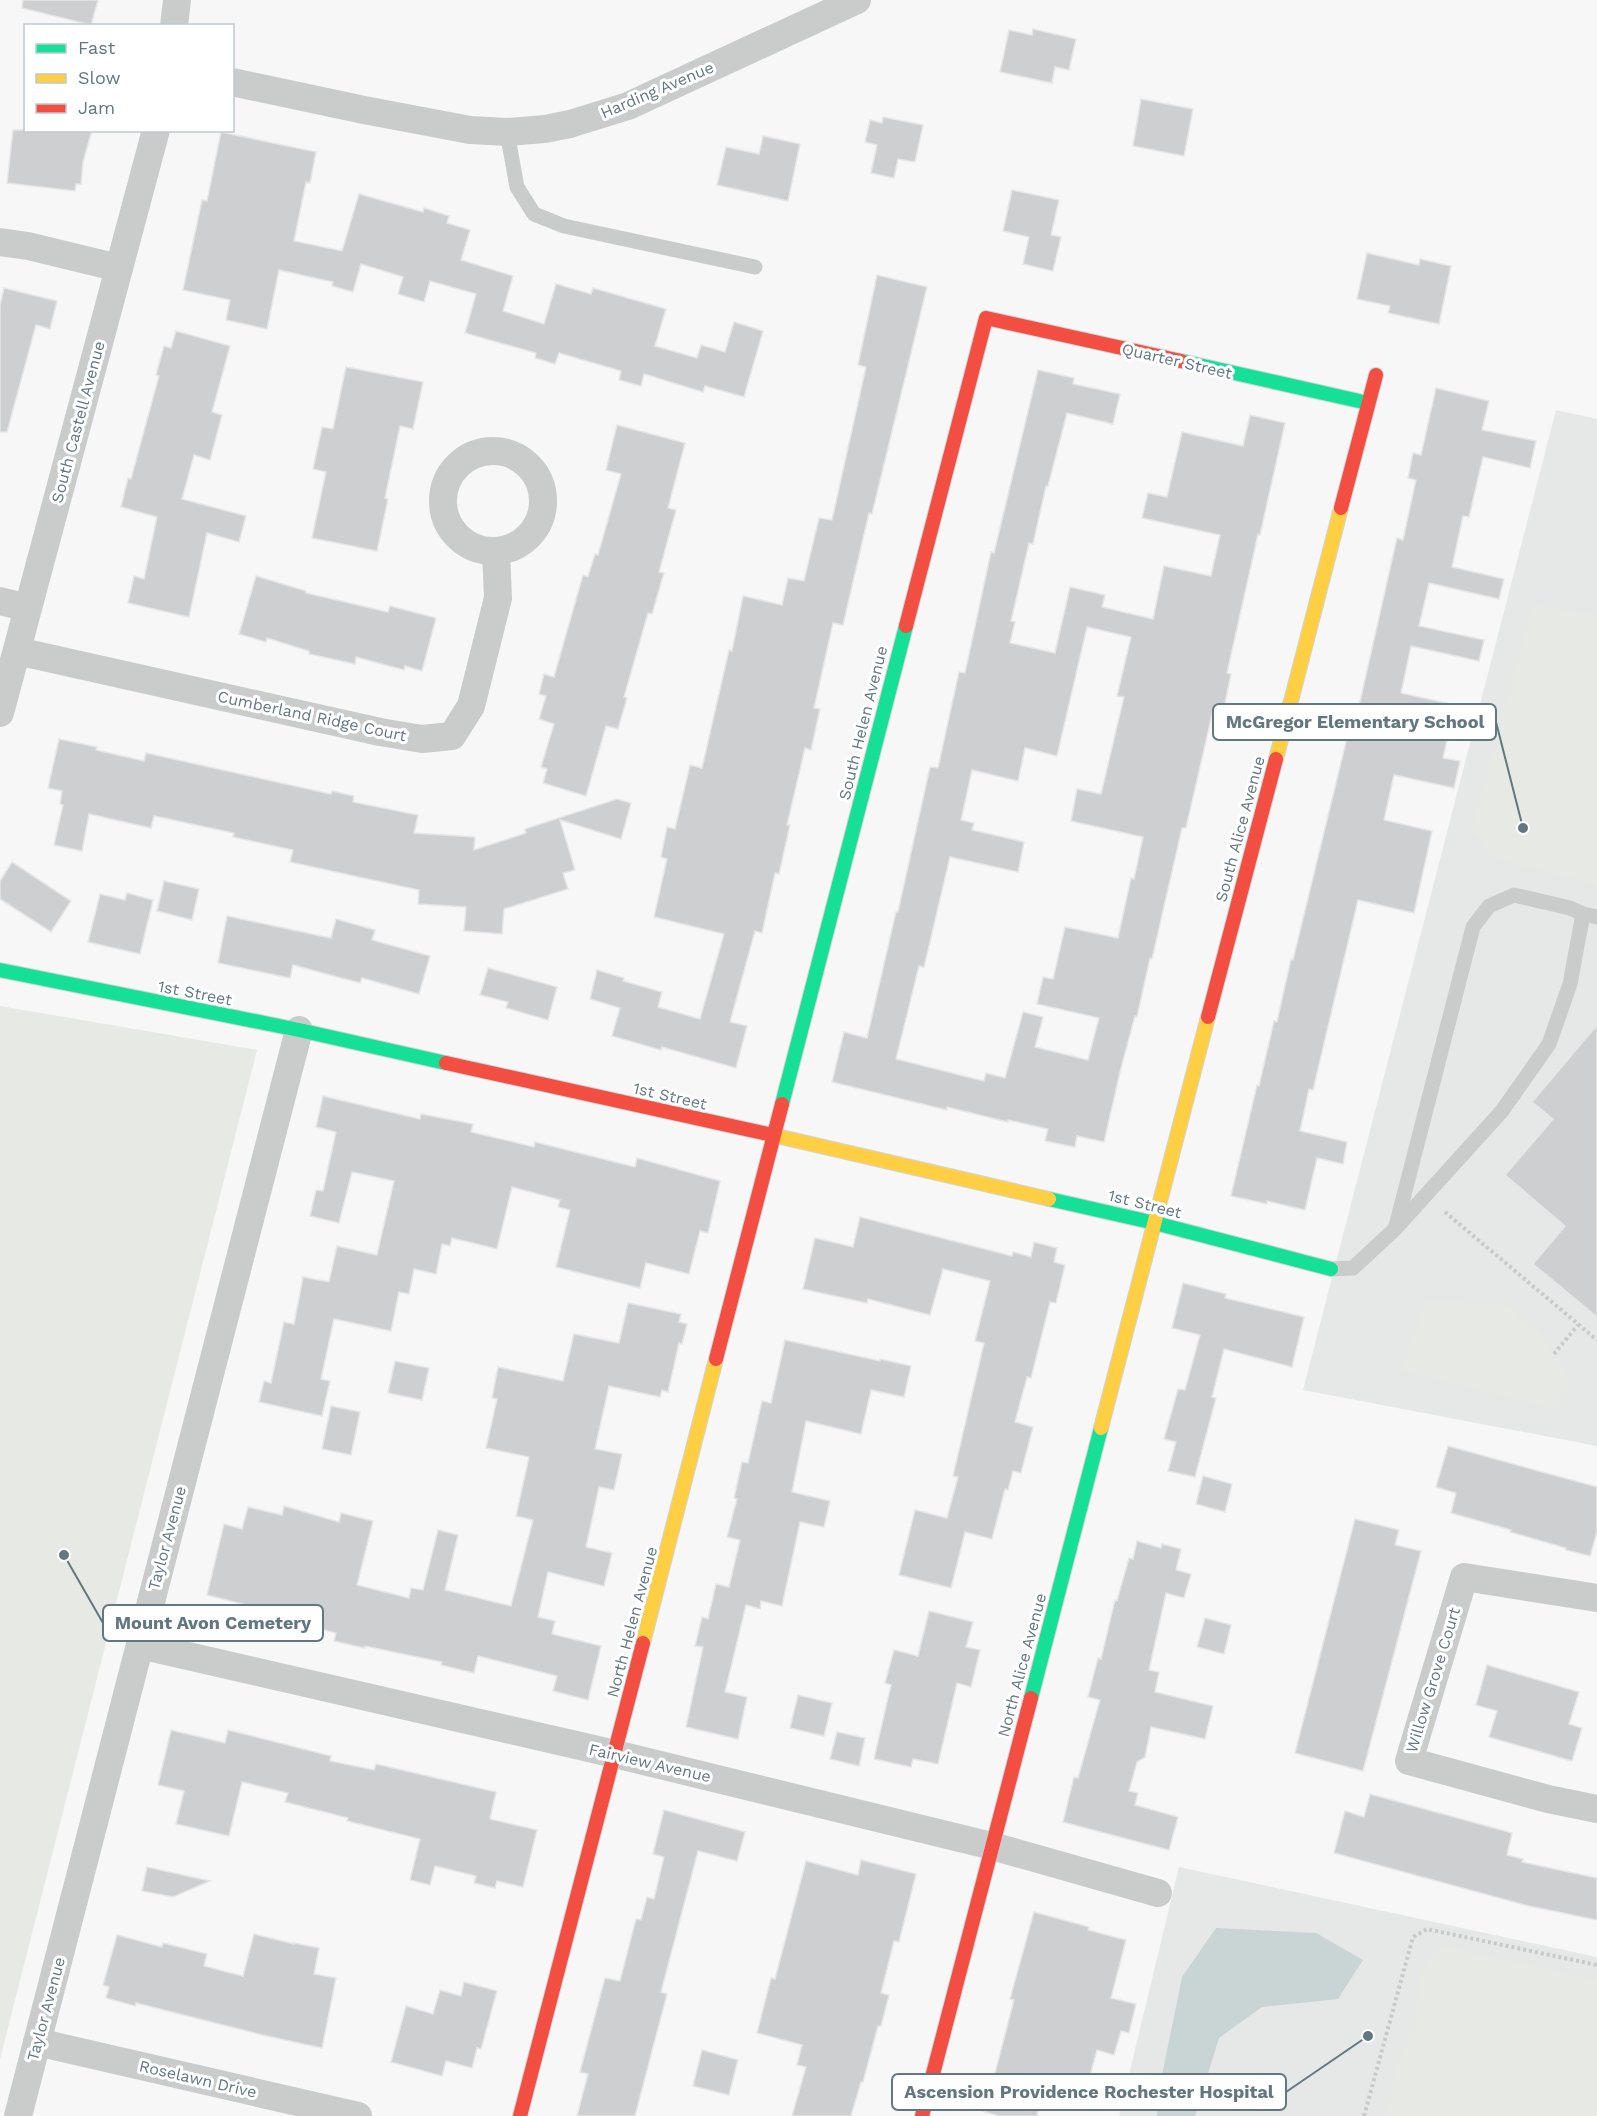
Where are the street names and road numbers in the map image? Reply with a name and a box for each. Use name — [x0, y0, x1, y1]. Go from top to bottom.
street label: Harding Avenue — [598, 58, 716, 122]
street label: South Castell Avenue — [47, 339, 109, 505]
street label: Quarter Street — [1120, 339, 1234, 383]
street label: South Helen Avenue — [835, 644, 891, 802]
street label: Cumberland Ridge Court — [216, 687, 408, 745]
street label: South Alice Avenue — [1211, 754, 1269, 904]
street label: 1st Street — [156, 977, 234, 1010]
street label: 1st Street — [631, 1078, 709, 1114]
street label: 1st Street — [1106, 1186, 1184, 1222]
street label: Taylor Avenue — [144, 1484, 190, 1592]
street label: North Helen Avenue — [603, 1544, 661, 1700]
street label: North Alice Avenue — [994, 1591, 1050, 1739]
street label: Willow Grove Court — [1402, 1605, 1464, 1755]
street label: Fairview Avenue — [587, 1740, 713, 1786]
street label: Taylor Avenue — [23, 1955, 69, 2063]
street label: Roselawn Drive — [137, 2056, 259, 2102]

